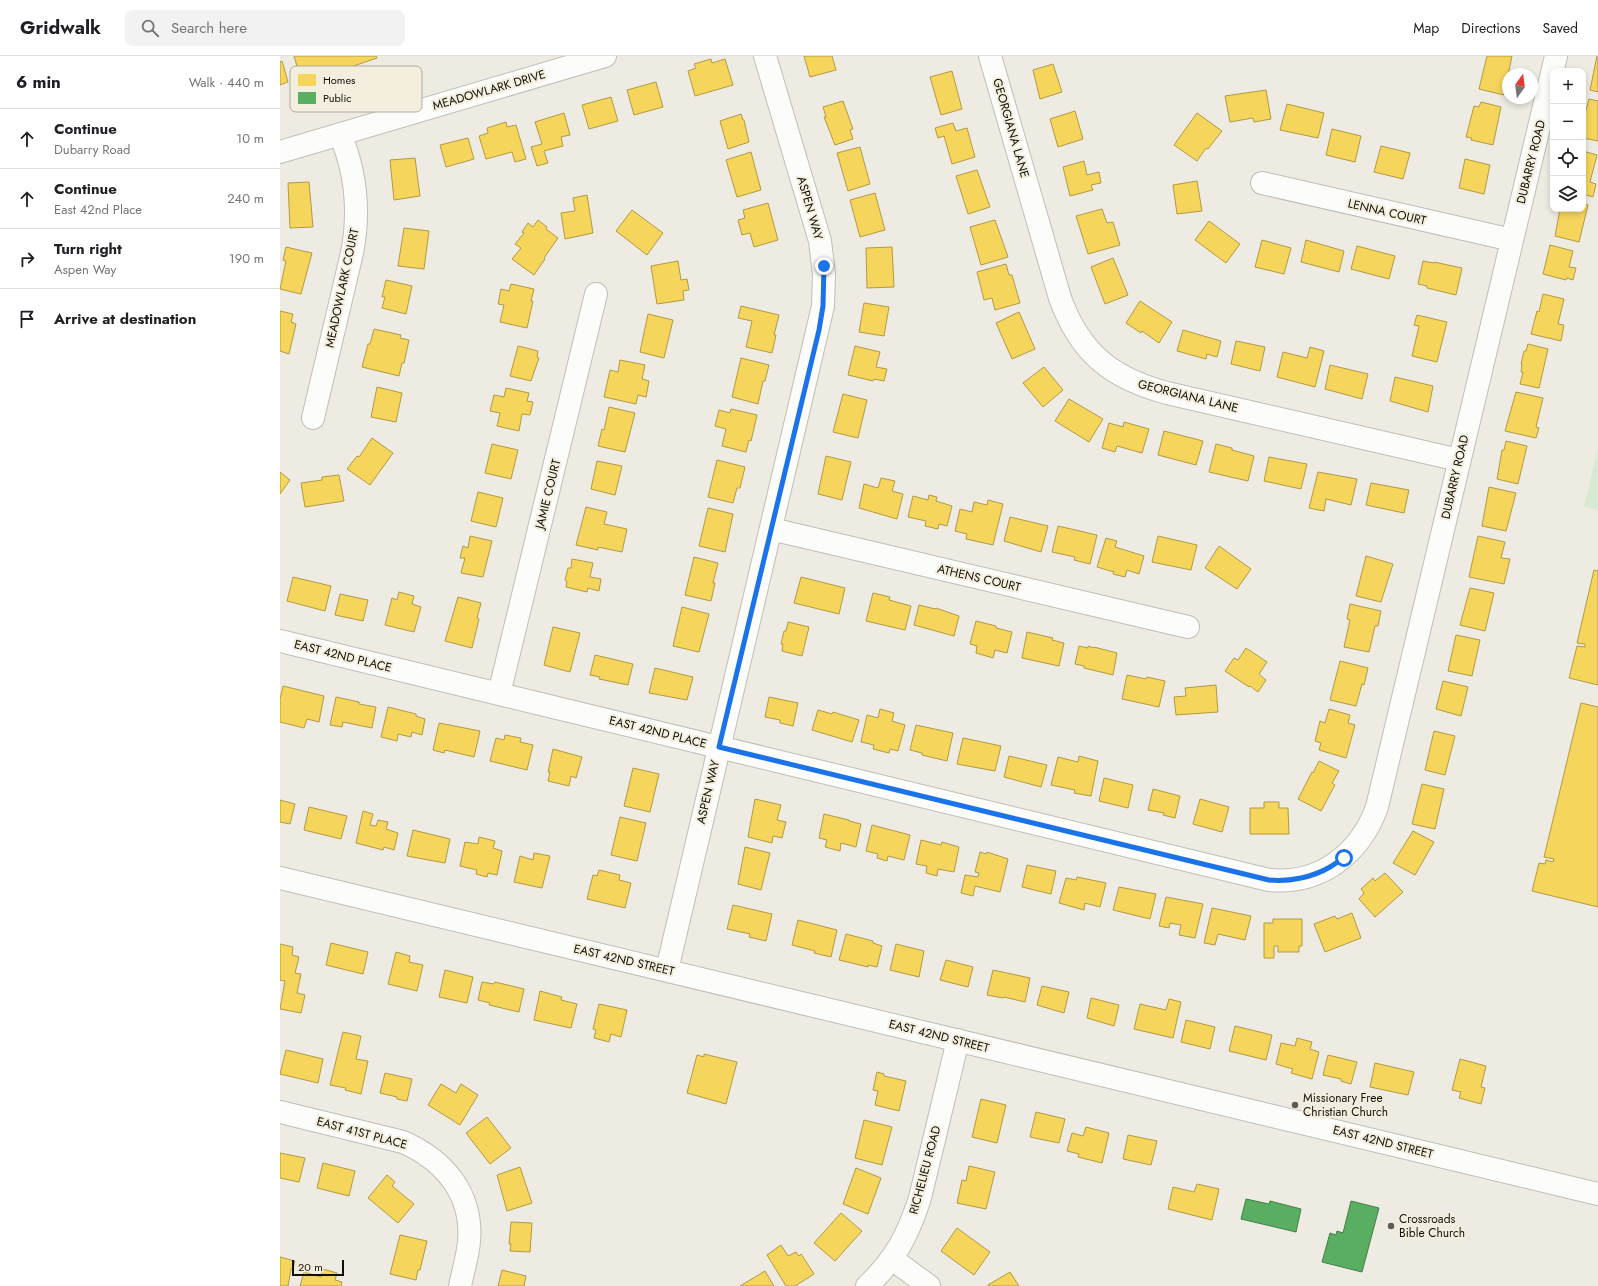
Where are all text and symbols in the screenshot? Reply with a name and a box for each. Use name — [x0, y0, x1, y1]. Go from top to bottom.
search box — [125, 10, 405, 46]
text: Gridwalk — [20, 14, 101, 41]
icon: search — [139, 17, 161, 39]
text: Search here — [171, 17, 247, 39]
text: Map — [1413, 18, 1439, 38]
text: Directions — [1461, 18, 1521, 38]
text: Saved — [1543, 18, 1578, 38]
street label: MEADOWLARK DRIVE — [431, 65, 547, 115]
legend — [290, 66, 422, 112]
north arrow — [1502, 68, 1538, 104]
map controls — [1550, 68, 1586, 212]
button: + — [1550, 68, 1586, 104]
text: 6 min — [16, 70, 61, 94]
text: Homes — [323, 72, 356, 88]
text: Walk · 440 m — [189, 73, 264, 92]
street label: GEORGIANA LANE — [988, 76, 1034, 180]
text: Public — [323, 90, 352, 106]
button: − — [1550, 104, 1586, 140]
text: Continue — [54, 118, 117, 140]
street label: DUBARRY ROAD — [1512, 118, 1550, 206]
icon: ahead — [16, 128, 38, 150]
text: 10 m — [236, 129, 264, 148]
text: Dubarry Road — [54, 140, 130, 159]
button: locate — [1550, 140, 1586, 176]
street label: ASPEN WAY — [792, 174, 828, 242]
button: layers — [1550, 176, 1586, 212]
text: Continue — [54, 178, 117, 200]
icon: ahead — [16, 188, 38, 210]
text: 240 m — [227, 189, 264, 208]
street label: LENNA COURT — [1346, 194, 1428, 230]
text: East 42nd Place — [54, 200, 142, 219]
street label: MEADOWLARK COURT — [321, 226, 364, 349]
text: Turn right — [54, 238, 122, 260]
icon: right — [16, 248, 38, 270]
text: 190 m — [229, 249, 264, 268]
route end — [815, 257, 833, 275]
text: Aspen Way — [54, 260, 116, 279]
icon: arrive — [16, 308, 38, 330]
text: Arrive at destination — [54, 308, 196, 330]
street label: GEORGIANA LANE — [1136, 375, 1240, 417]
street label: DUBARRY ROAD — [1437, 433, 1473, 521]
street label: JAMIE COURT — [530, 457, 565, 533]
street label: ATHENS COURT — [936, 560, 1023, 596]
street label: EAST 42ND PLACE — [292, 635, 394, 677]
street label: EAST 42ND PLACE — [607, 711, 709, 753]
street label: ASPEN WAY — [692, 758, 724, 826]
route start — [1335, 849, 1353, 867]
street label: EAST 42ND STREET — [572, 940, 677, 980]
street label: EAST 42ND STREET — [887, 1015, 991, 1057]
place label: Missionary Free Christian Church — [1303, 1089, 1388, 1121]
marker: Missionary Free Christian Church — [1290, 1100, 1300, 1110]
street label: EAST 41ST PLACE — [315, 1112, 409, 1154]
street label: EAST 42ND STREET — [1331, 1121, 1435, 1163]
street label: RICHELIEU ROAD — [905, 1124, 945, 1216]
place label: Crossroads Bible Church — [1399, 1210, 1465, 1242]
marker: Crossroads Bible Church — [1386, 1221, 1396, 1231]
scale bar — [292, 1258, 344, 1277]
text: 20 m — [298, 1259, 323, 1275]

